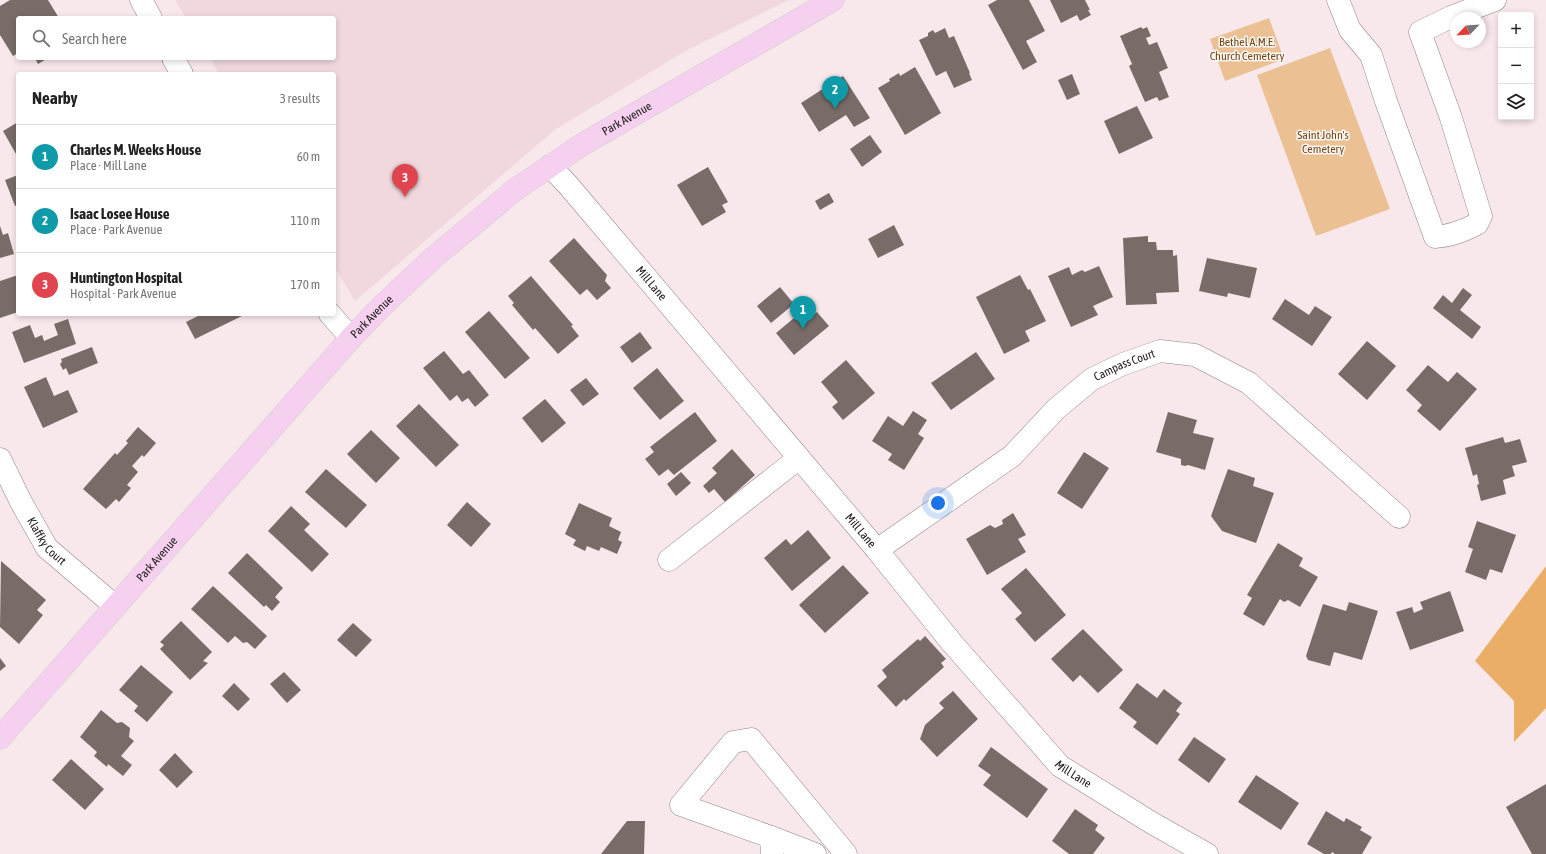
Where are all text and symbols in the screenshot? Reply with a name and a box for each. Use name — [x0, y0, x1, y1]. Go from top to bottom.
north arrow — [1450, 12, 1486, 48]
map controls — [1498, 12, 1534, 120]
button: + — [1498, 12, 1534, 48]
search box — [16, 16, 336, 60]
icon: search — [30, 27, 52, 49]
text: Search here — [62, 30, 127, 47]
park label: Bethel A.M.E. Church Cemetery — [1210, 35, 1284, 63]
button: − — [1498, 48, 1534, 84]
pin: 2 — [822, 76, 848, 109]
button: layers — [1498, 84, 1534, 120]
text: Nearby — [32, 88, 78, 108]
text: 3 results — [280, 91, 320, 106]
street label: Park Avenue — [600, 99, 654, 139]
park label: Saint John's Cemetery — [1297, 128, 1349, 156]
text: Charles M. Weeks House — [70, 141, 201, 158]
text: 1 — [42, 149, 48, 164]
text: 60 m — [297, 149, 320, 164]
text: Place · Mill Lane — [70, 158, 147, 173]
pin: 3 — [392, 164, 418, 197]
text: Isaac Losee House — [70, 205, 170, 222]
text: 2 — [42, 213, 48, 228]
text: 110 m — [291, 213, 320, 228]
text: Place · Park Avenue — [70, 222, 162, 237]
street label: Mill Lane — [633, 263, 670, 303]
text: Huntington Hospital — [70, 269, 182, 286]
text: 3 — [42, 277, 48, 292]
text: 170 m — [291, 277, 320, 292]
text: Hospital · Park Avenue — [70, 286, 176, 301]
street label: Park Avenue — [348, 292, 396, 341]
pin: 1 — [790, 296, 816, 329]
street label: Campass Court — [1092, 346, 1157, 384]
your location — [928, 493, 948, 513]
street label: Mill Lane — [842, 511, 879, 551]
street label: Klaffky Court — [24, 515, 69, 568]
street label: Park Avenue — [134, 534, 180, 584]
street label: Mill Lane — [1052, 758, 1094, 791]

